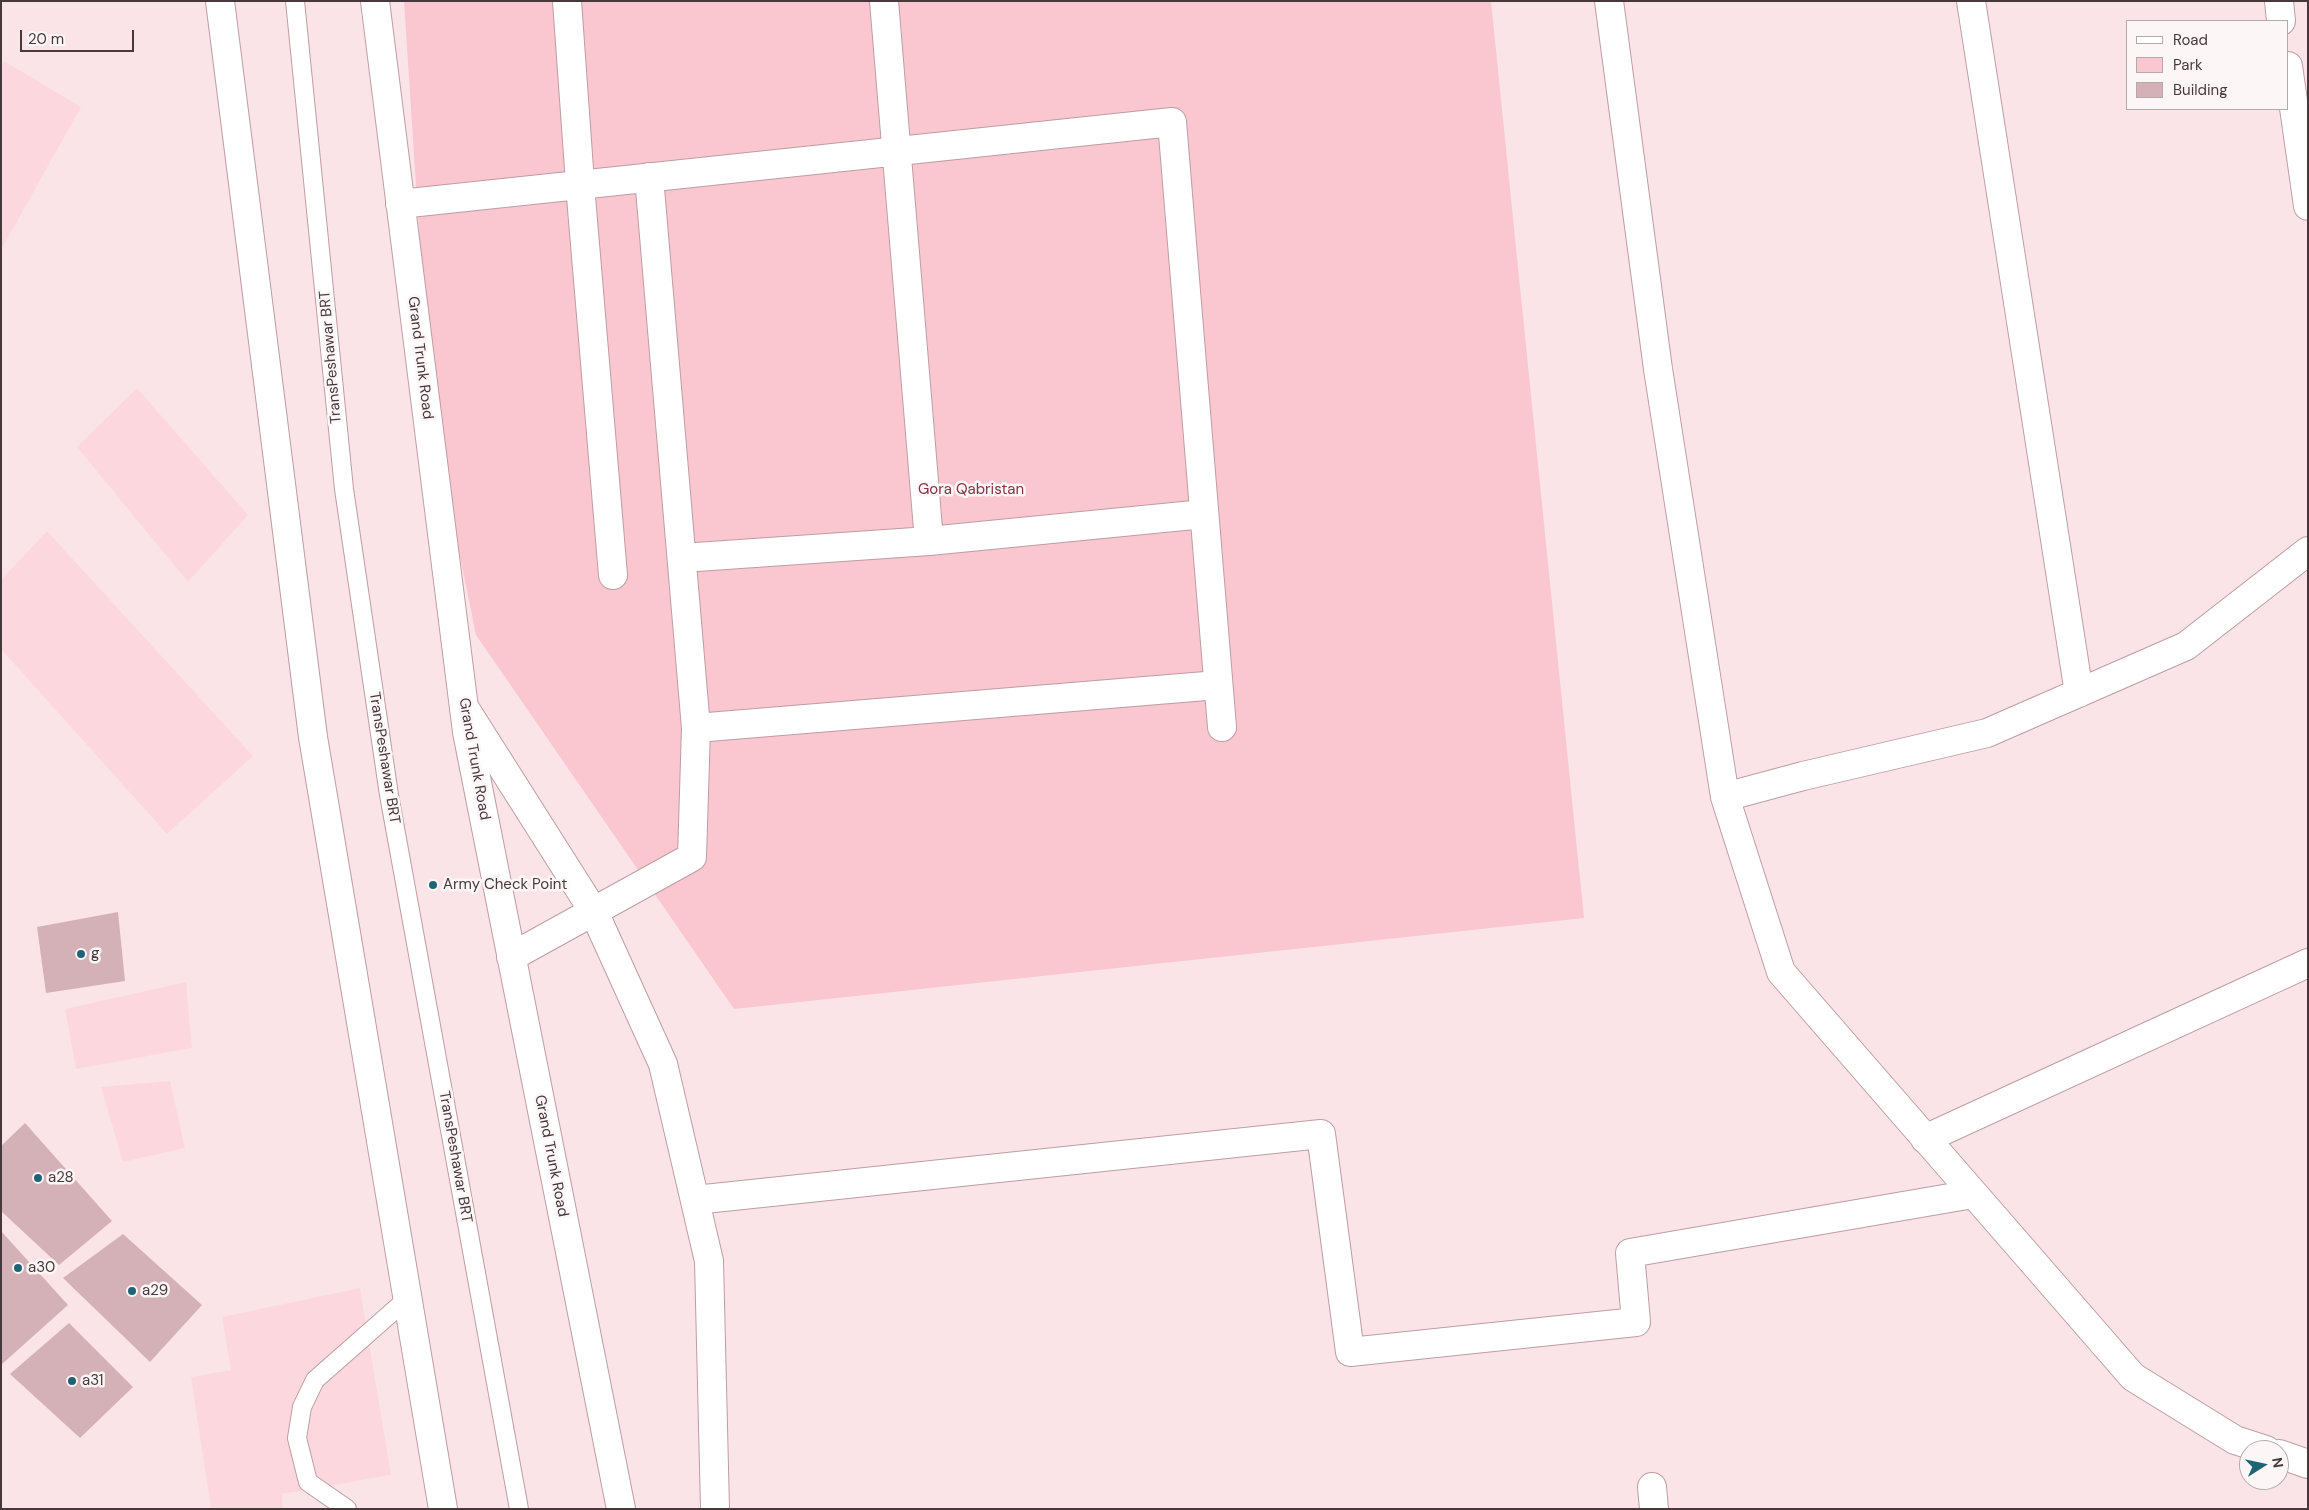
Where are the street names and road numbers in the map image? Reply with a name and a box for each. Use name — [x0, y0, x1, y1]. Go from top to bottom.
street label: TransPeshawar BRT — [316, 290, 346, 424]
street label: Grand Trunk Road — [404, 295, 436, 421]
street label: TransPeshawar BRT — [365, 691, 403, 825]
street label: Grand Trunk Road — [454, 696, 494, 822]
street label: TransPeshawar BRT — [435, 1090, 475, 1224]
street label: Grand Trunk Road — [530, 1093, 572, 1219]

